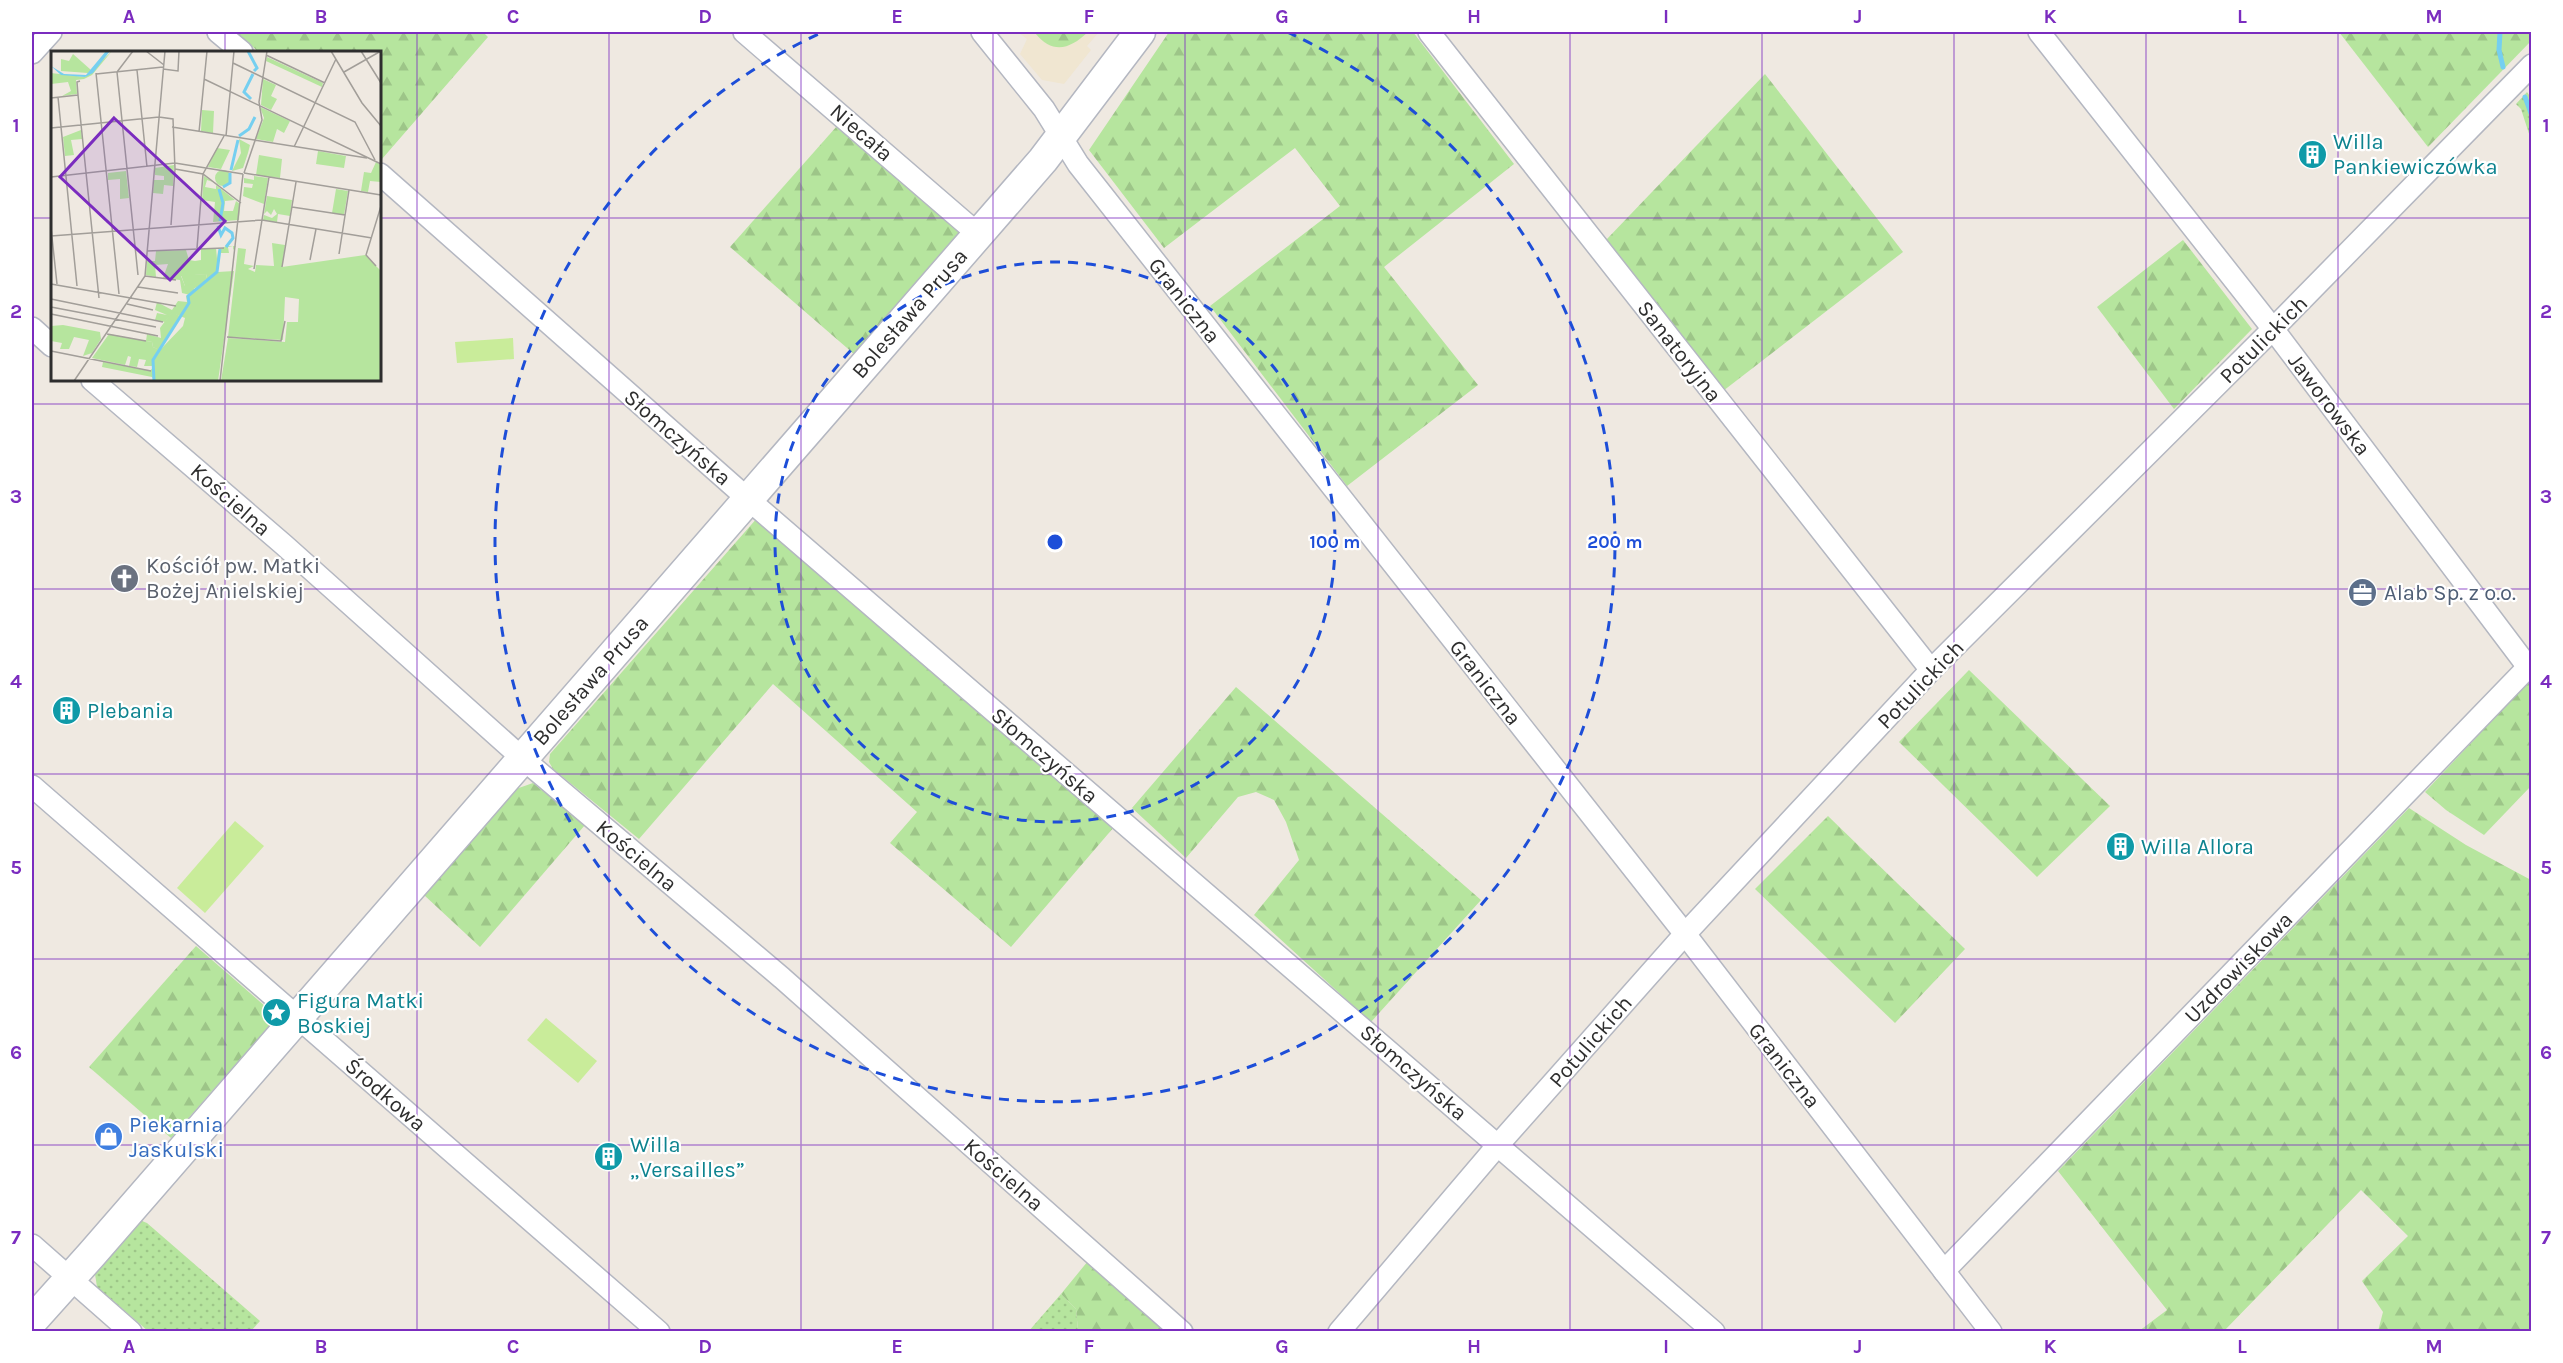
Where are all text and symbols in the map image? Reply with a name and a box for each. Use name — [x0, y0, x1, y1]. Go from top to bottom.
text: A — [123, 5, 136, 28]
text: B — [315, 5, 327, 28]
text: C — [507, 5, 519, 28]
text: D — [698, 5, 712, 28]
text: E — [891, 5, 903, 28]
text: F — [1084, 5, 1095, 28]
text: G — [1275, 5, 1289, 28]
text: H — [1467, 5, 1481, 28]
text: I — [1663, 5, 1669, 28]
text: J — [1854, 5, 1862, 28]
text: K — [2043, 5, 2057, 28]
text: L — [2237, 5, 2247, 28]
text: M — [2425, 5, 2443, 28]
inset map — [51, 51, 381, 381]
street label: Niecała — [825, 98, 898, 167]
text: 1 — [12, 114, 20, 137]
text: 1 — [2542, 114, 2550, 137]
place label: Willa Pankiewiczówka — [2333, 129, 2498, 180]
building icon: Willa Pankiewiczówka — [2296, 138, 2328, 170]
street label: Bolesława Prusa — [846, 243, 973, 384]
street label: Graniczna — [1143, 253, 1226, 349]
street label: Potulickich — [2214, 290, 2313, 389]
street label: Sanatoryjna — [1632, 296, 1727, 408]
text: 2 — [10, 300, 22, 323]
text: 2 — [2540, 300, 2552, 323]
street label: Jaworowska — [2282, 348, 2376, 461]
street label: Słomczyńska — [618, 384, 736, 491]
street label: Kościelna — [185, 458, 276, 542]
text: 3 — [10, 485, 22, 508]
text: 3 — [2540, 485, 2552, 508]
text: 100 m — [1310, 531, 1360, 553]
text: 200 m — [1587, 531, 1643, 553]
centre of rings — [1045, 532, 1065, 552]
place label: Kościół pw. Matki Bożej Anielskiej — [146, 553, 320, 604]
church icon: Kościół pw. Matki Bożej Anielskiej — [109, 562, 141, 594]
office icon: Alab Sp. z o.o. — [2347, 576, 2379, 608]
place label: Alab Sp. z o.o. — [2384, 580, 2516, 606]
street label: Bolesława Prusa — [527, 610, 654, 751]
street label: Graniczna — [1444, 635, 1527, 731]
street label: Potulickich — [1872, 635, 1969, 735]
text: 4 — [10, 670, 22, 693]
text: 4 — [2540, 670, 2552, 693]
building icon: Plebania — [50, 694, 82, 726]
place label: Plebania — [87, 698, 174, 724]
street label: Słomczyńska — [985, 702, 1103, 809]
street label: Kościelna — [591, 814, 682, 897]
building icon: Willa Allora — [2104, 830, 2136, 862]
place label: Willa Allora — [2141, 834, 2254, 860]
text: 5 — [10, 856, 22, 879]
text: 5 — [2540, 856, 2552, 879]
street label: Uzdrowiskowa — [2179, 907, 2298, 1029]
place label: Figura Matki Boskiej — [297, 988, 424, 1039]
street label: Potulickich — [1544, 990, 1638, 1093]
place icon: Figura Matki Boskiej — [260, 997, 292, 1029]
street label: Graniczna — [1743, 1018, 1826, 1114]
street label: Słomczyńska — [1354, 1019, 1472, 1126]
text: 6 — [10, 1041, 22, 1064]
text: 6 — [2540, 1041, 2552, 1064]
street label: Środkowa — [340, 1052, 432, 1137]
place label: Piekarnia Jaskulski — [129, 1112, 224, 1163]
shop icon: Piekarnia Jaskulski — [92, 1121, 124, 1153]
place label: Willa „Versailles” — [630, 1132, 745, 1183]
street label: Kościelna — [958, 1133, 1049, 1217]
building icon: Willa „Versailles” — [593, 1141, 625, 1173]
text: 7 — [11, 1226, 21, 1249]
text: 7 — [2541, 1226, 2551, 1249]
text: A — [123, 1335, 136, 1358]
text: B — [315, 1335, 327, 1358]
text: C — [507, 1335, 519, 1358]
text: D — [698, 1335, 712, 1358]
text: E — [891, 1335, 903, 1358]
text: F — [1084, 1335, 1095, 1358]
text: G — [1275, 1335, 1289, 1358]
text: H — [1467, 1335, 1481, 1358]
text: I — [1663, 1335, 1669, 1358]
text: J — [1854, 1335, 1862, 1358]
text: K — [2043, 1335, 2057, 1358]
text: L — [2237, 1335, 2247, 1358]
text: M — [2425, 1335, 2443, 1358]

